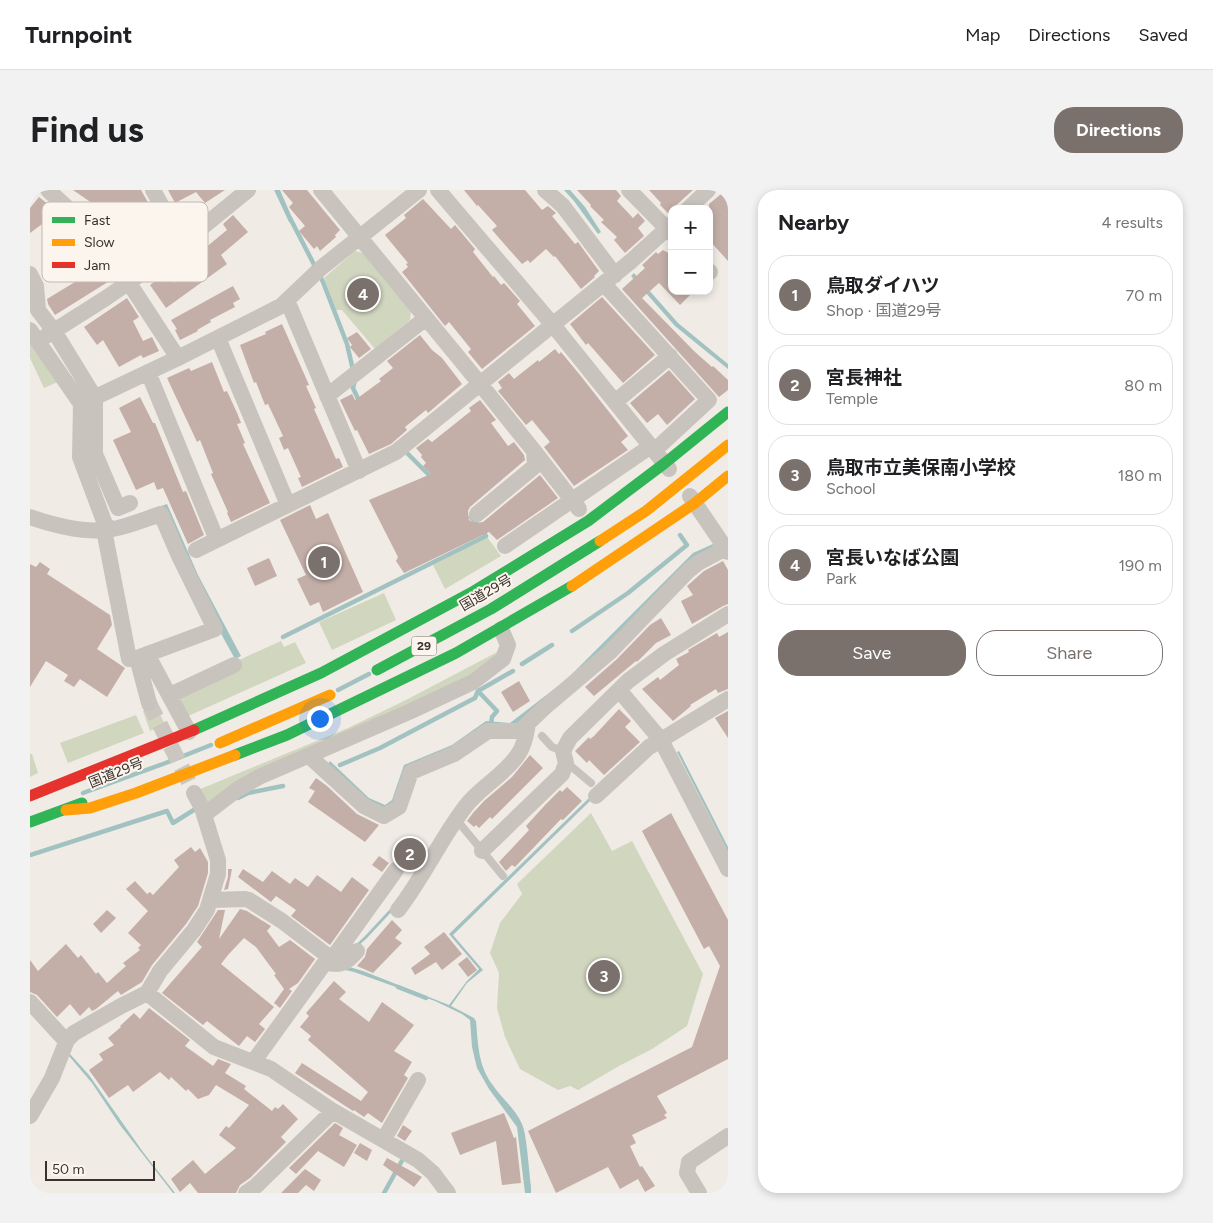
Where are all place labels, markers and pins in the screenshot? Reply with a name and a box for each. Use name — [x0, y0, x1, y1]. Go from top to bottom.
pin: 4 — [347, 275, 379, 313]
pin: 1 — [308, 543, 340, 581]
pin: 2 — [394, 835, 426, 873]
pin: 3 — [588, 957, 620, 995]

